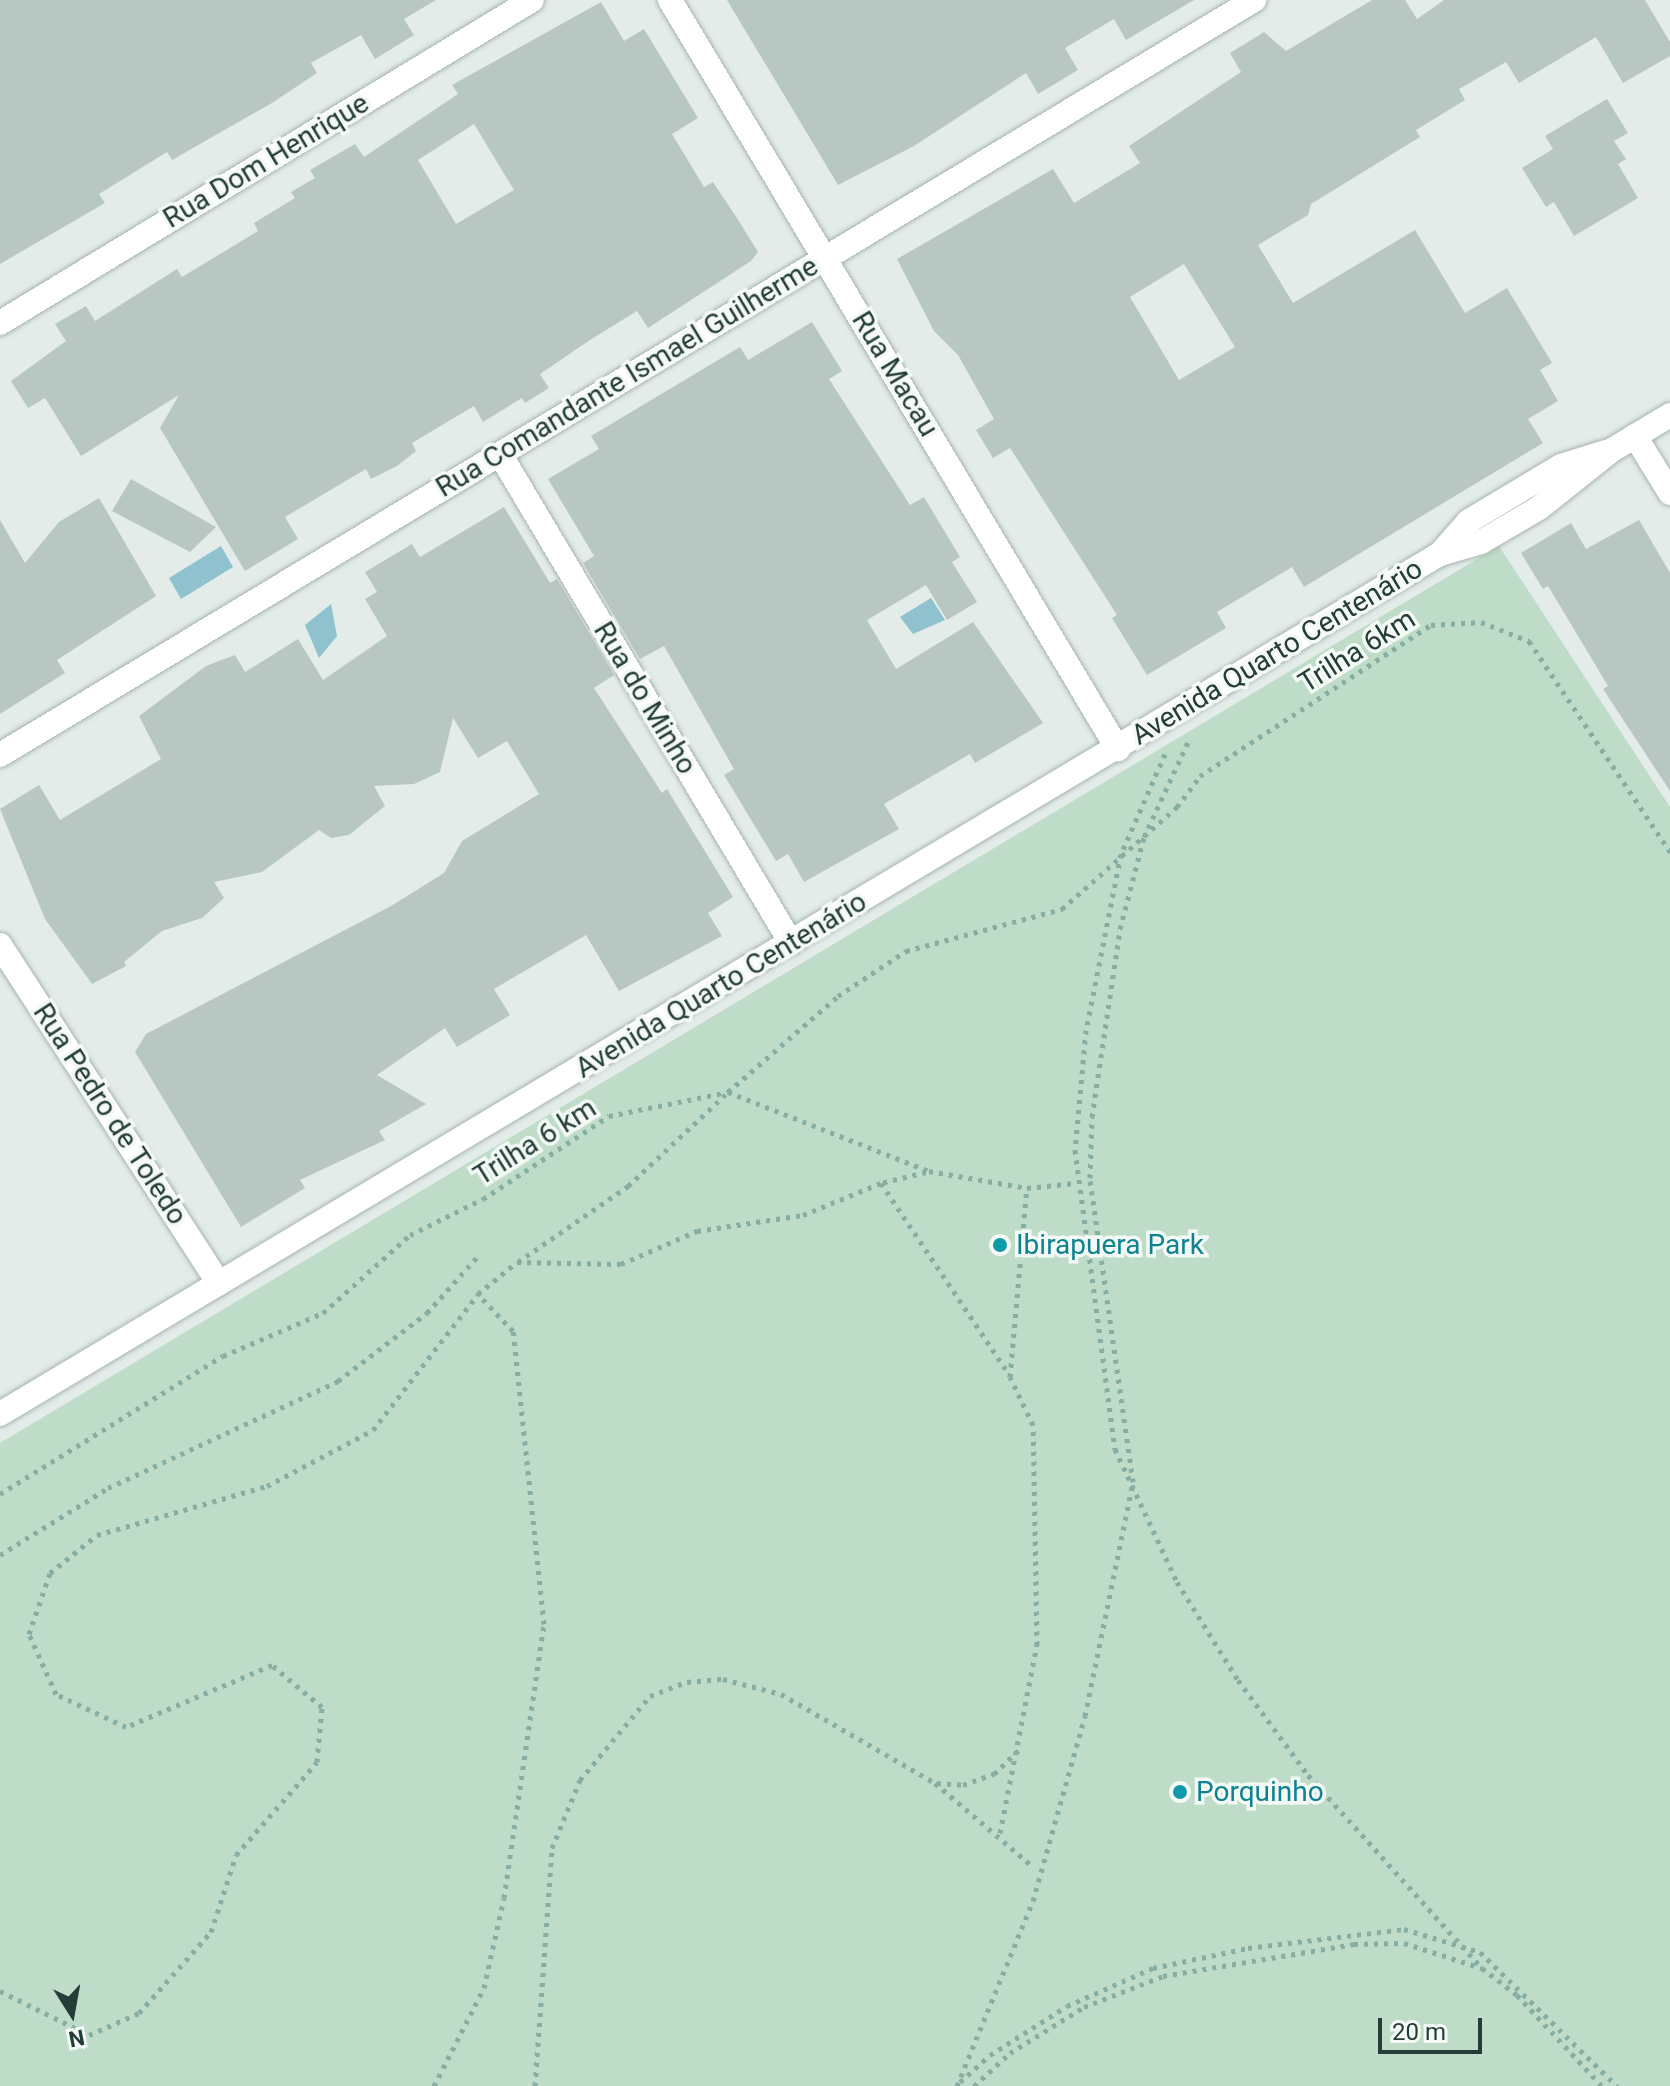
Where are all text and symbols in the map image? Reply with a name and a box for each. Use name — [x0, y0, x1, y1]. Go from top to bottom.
street label: Rua Dom Henrique — [157, 86, 375, 236]
street label: Rua Comandante Ismael Guilherme — [430, 249, 824, 505]
street label: Rua Macau — [845, 305, 945, 443]
street label: Avenida Quarto Centenário — [1125, 552, 1429, 752]
street label: Trilha 6km — [1293, 602, 1421, 700]
street label: Rua do Minho — [586, 616, 704, 780]
street label: Avenida Quarto Centenário — [569, 885, 873, 1085]
street label: Rua Pedro de Toledo — [26, 997, 194, 1231]
street label: Trilha 6 km — [468, 1091, 602, 1193]
place label: Ibirapuera Park — [1016, 1228, 1204, 1262]
marker: Ibirapuera Park — [991, 1236, 1009, 1254]
place label: Porquinho — [1196, 1775, 1324, 1809]
marker: Porquinho — [1171, 1783, 1189, 1801]
north arrow — [32, 1974, 112, 2054]
scale bar — [1382, 2002, 1486, 2052]
text: 20 m — [1392, 2018, 1446, 2046]
text: N — [67, 2024, 87, 2052]

